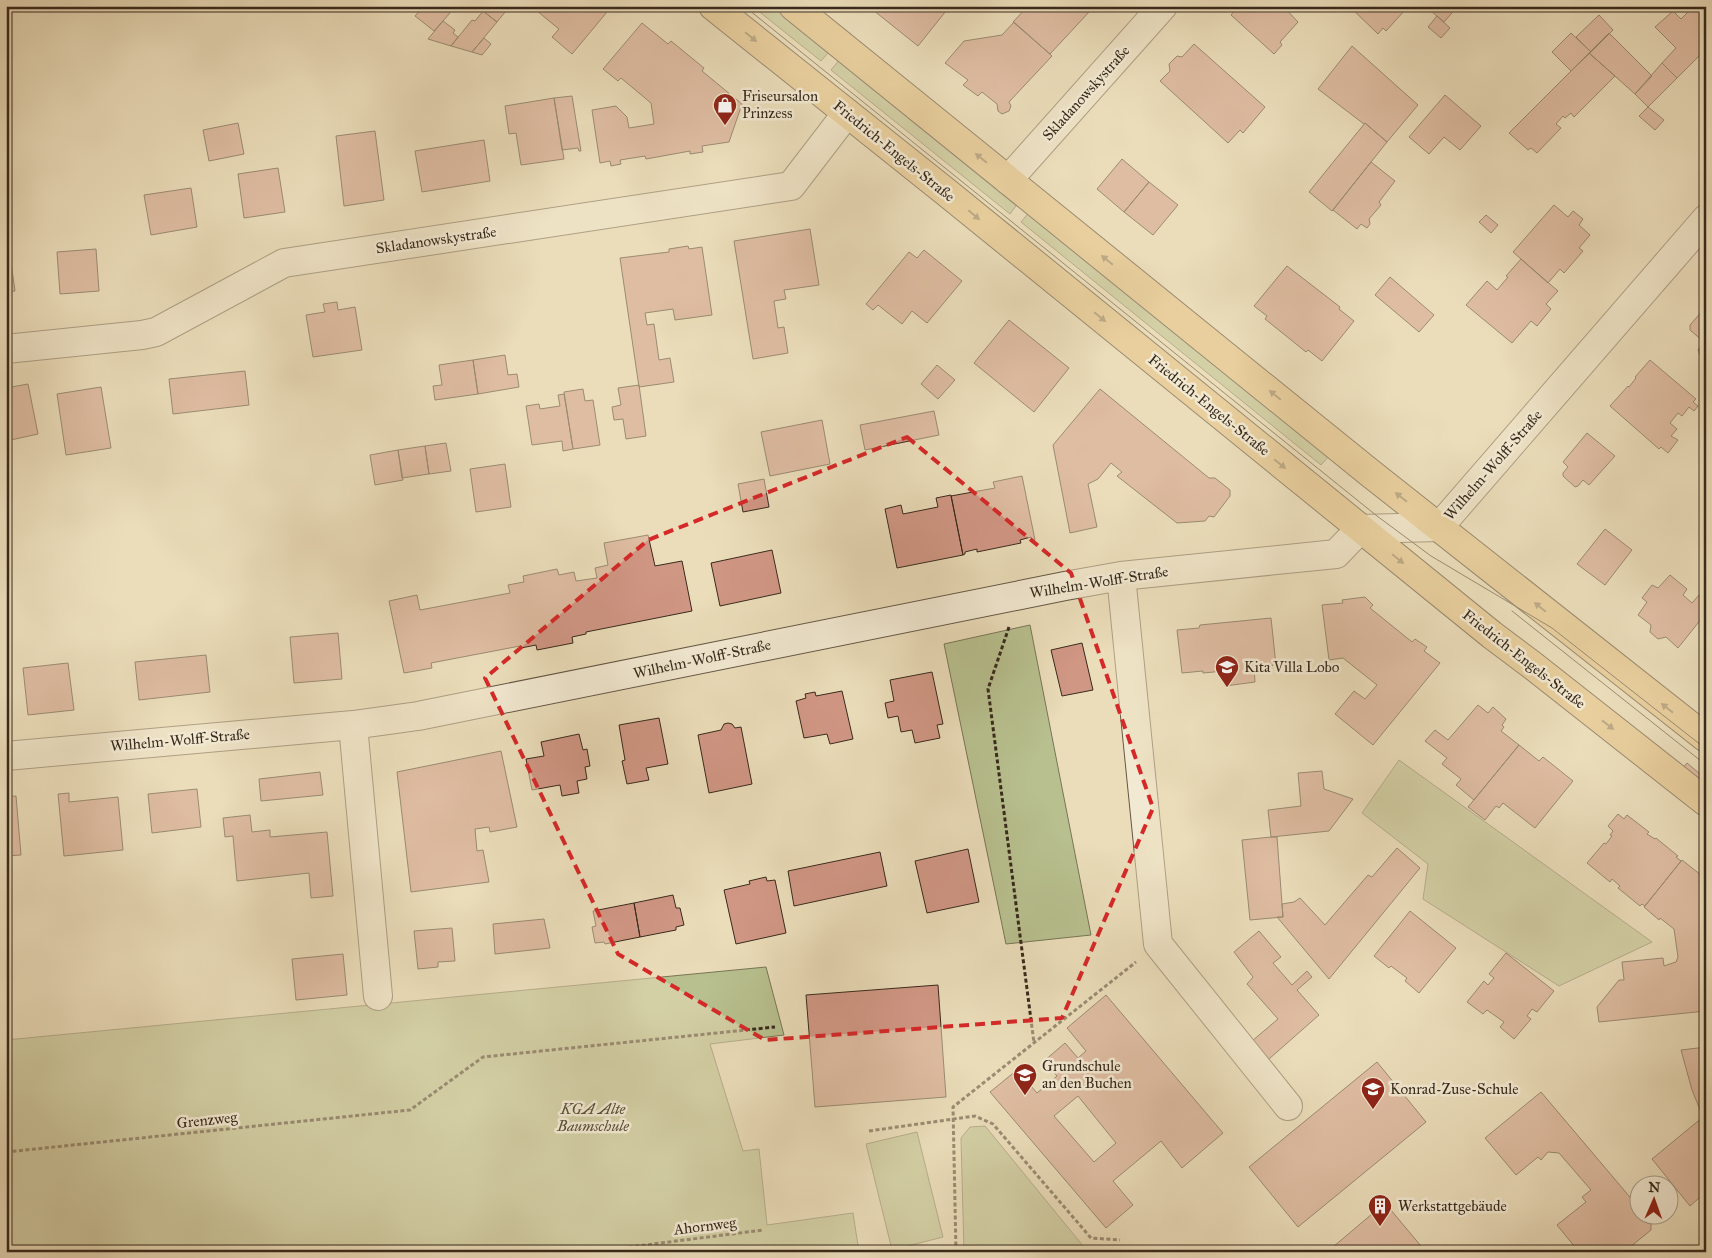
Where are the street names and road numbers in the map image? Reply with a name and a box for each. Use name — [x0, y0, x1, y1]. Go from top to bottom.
street label: Skladanowskystraße — [1039, 42, 1133, 144]
street label: Friedrich-Engels-Straße — [830, 96, 958, 206]
street label: Skladanowskystraße — [375, 223, 497, 257]
street label: Friedrich-Engels-Straße — [1145, 350, 1273, 460]
street label: Wilhelm-Wolff-Straße — [1440, 406, 1546, 524]
street label: Wilhelm-Wolff-Straße — [1028, 562, 1170, 602]
street label: Friedrich-Engels-Straße — [1459, 605, 1589, 713]
street label: Wilhelm-Wolff-Straße — [632, 636, 772, 682]
street label: Wilhelm-Wolff-Straße — [109, 725, 251, 755]
street label: Grenzweg — [176, 1108, 239, 1132]
street label: Ahornweg — [672, 1213, 738, 1239]

